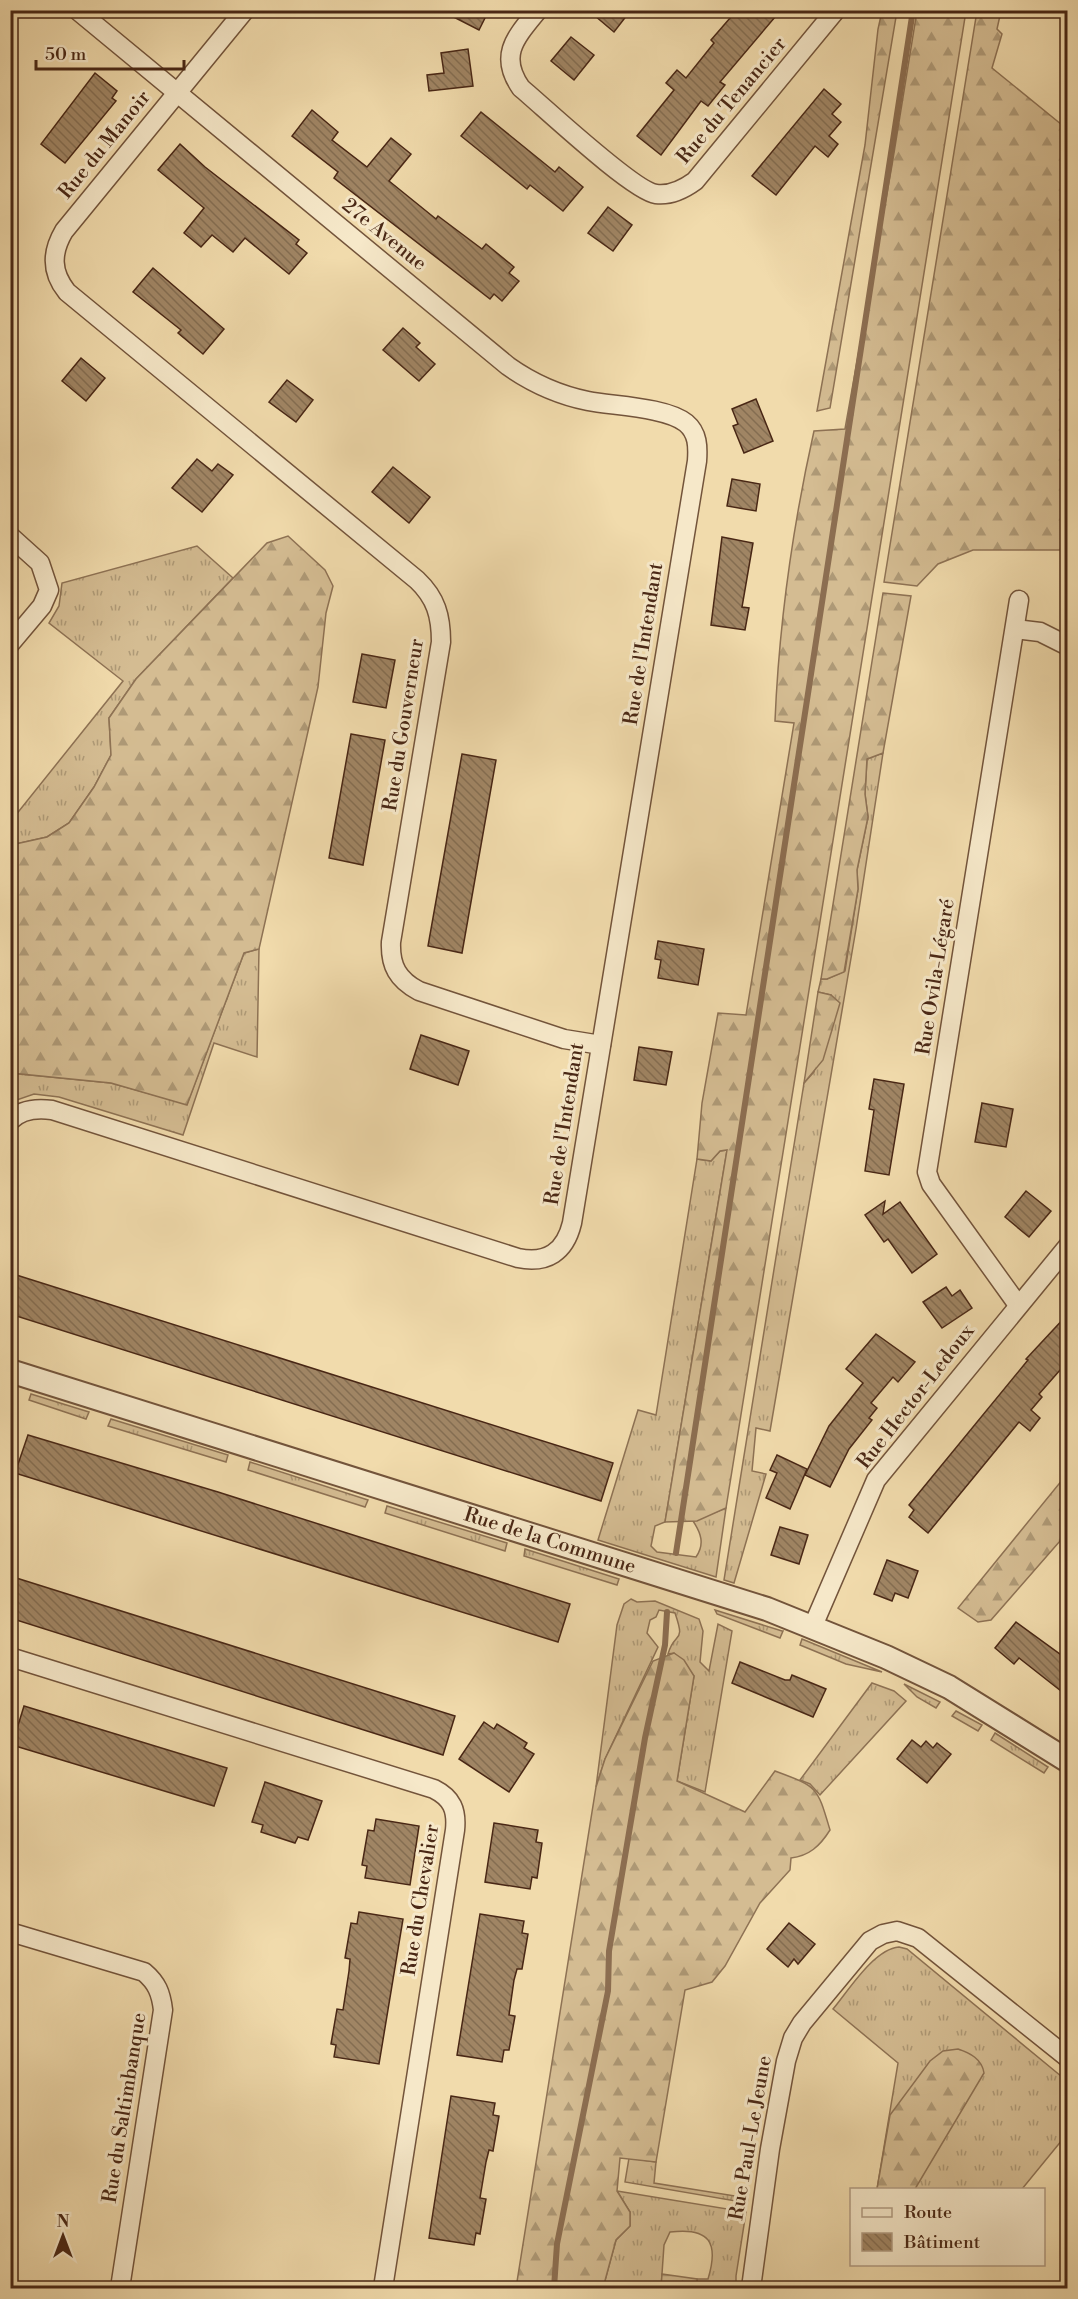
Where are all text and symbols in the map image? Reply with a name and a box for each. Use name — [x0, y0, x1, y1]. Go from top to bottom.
street label: Rue du Tenancier — [672, 32, 793, 170]
scale bar — [36, 33, 184, 71]
text: 50 m — [45, 43, 87, 66]
street label: Rue du Manoir — [54, 85, 157, 204]
street label: 27e Avenue — [337, 193, 431, 277]
street label: Rue de l'Intendant — [619, 561, 669, 727]
street label: Rue du Gouverneur — [378, 637, 430, 813]
street label: Rue Ovila-Légaré — [911, 897, 961, 1057]
street label: Rue de l'Intendant — [540, 1041, 590, 1207]
street label: Rue Hector-Ledoux — [852, 1319, 981, 1474]
street label: Rue de la Commune — [461, 1502, 639, 1579]
street label: Rue du Chevalier — [397, 1822, 445, 1978]
street label: Rue du Saltimbanque — [98, 2011, 152, 2205]
street label: Rue Paul-Le Jeune — [724, 2054, 778, 2222]
legend — [850, 2188, 1045, 2266]
text: Route — [904, 2201, 952, 2224]
north arrow — [33, 2206, 93, 2266]
text: N — [57, 2212, 70, 2232]
text: Bâtiment — [903, 2231, 981, 2254]

